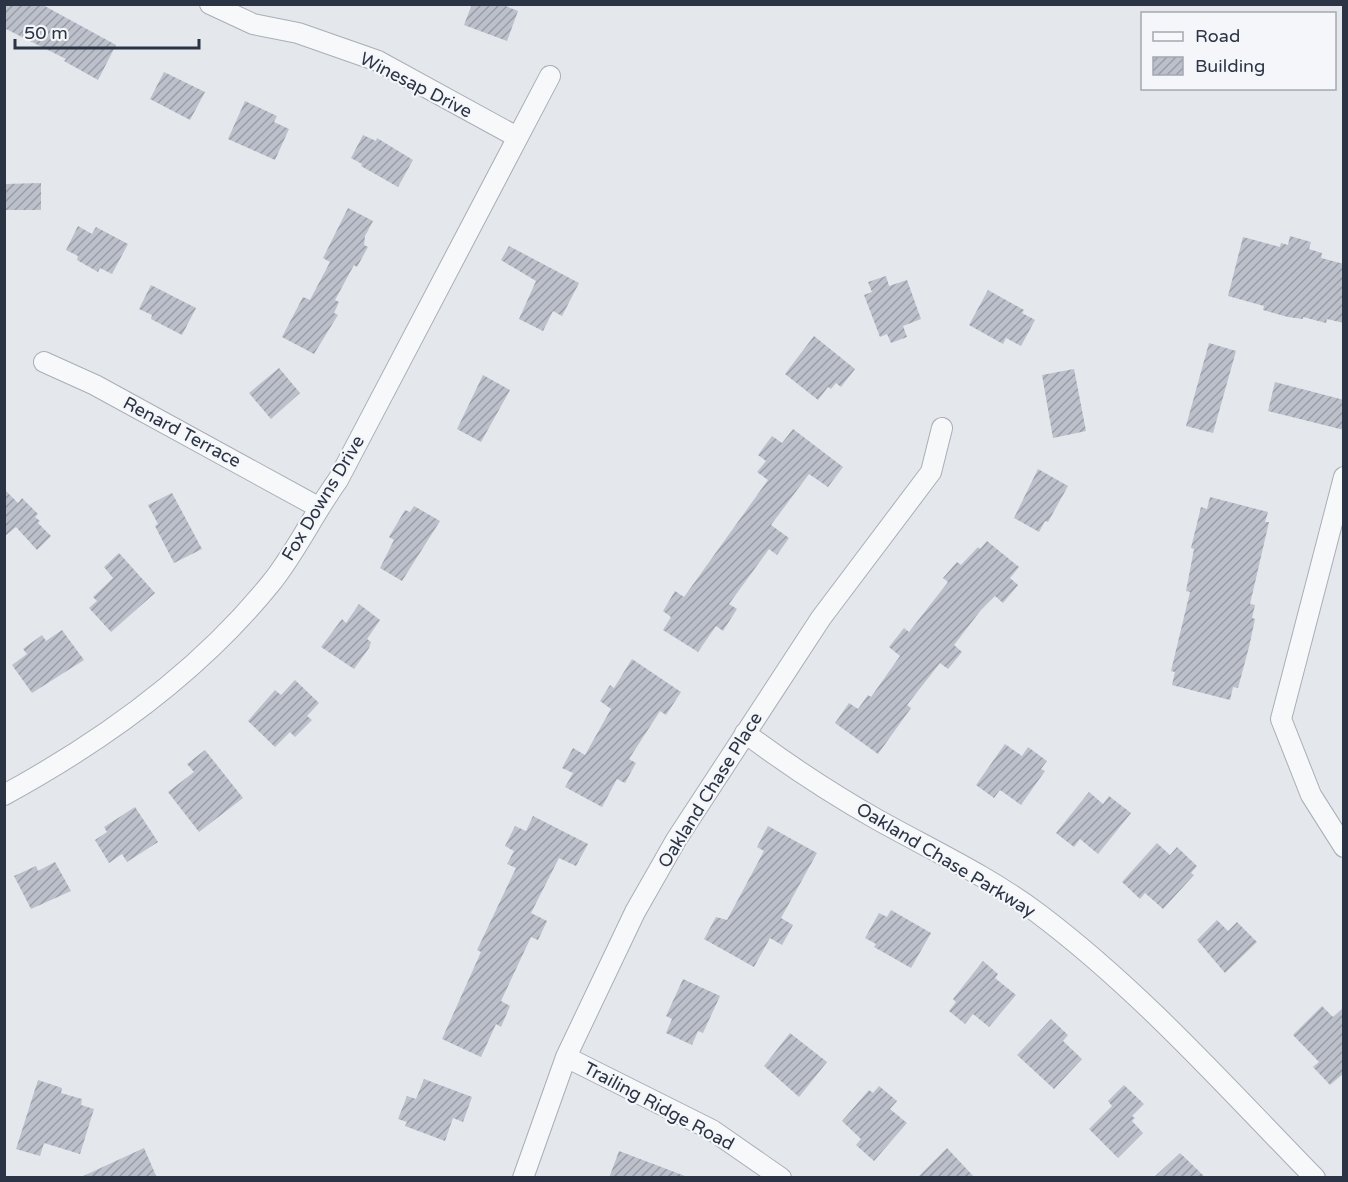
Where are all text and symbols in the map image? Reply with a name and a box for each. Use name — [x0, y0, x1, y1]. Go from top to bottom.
scale bar — [15, 12, 200, 50]
legend — [1141, 12, 1336, 90]
text: 50 m — [24, 22, 68, 44]
text: Road — [1195, 25, 1240, 47]
street label: Winesap Drive — [356, 47, 476, 123]
text: Building — [1195, 55, 1265, 77]
street label: Renard Terrace — [119, 392, 245, 472]
street label: Fox Downs Drive — [277, 431, 369, 565]
street label: Oakland Chase Place — [653, 708, 767, 872]
street label: Oakland Chase Parkway — [852, 798, 1040, 922]
street label: Trailing Ridge Road — [580, 1057, 738, 1155]

